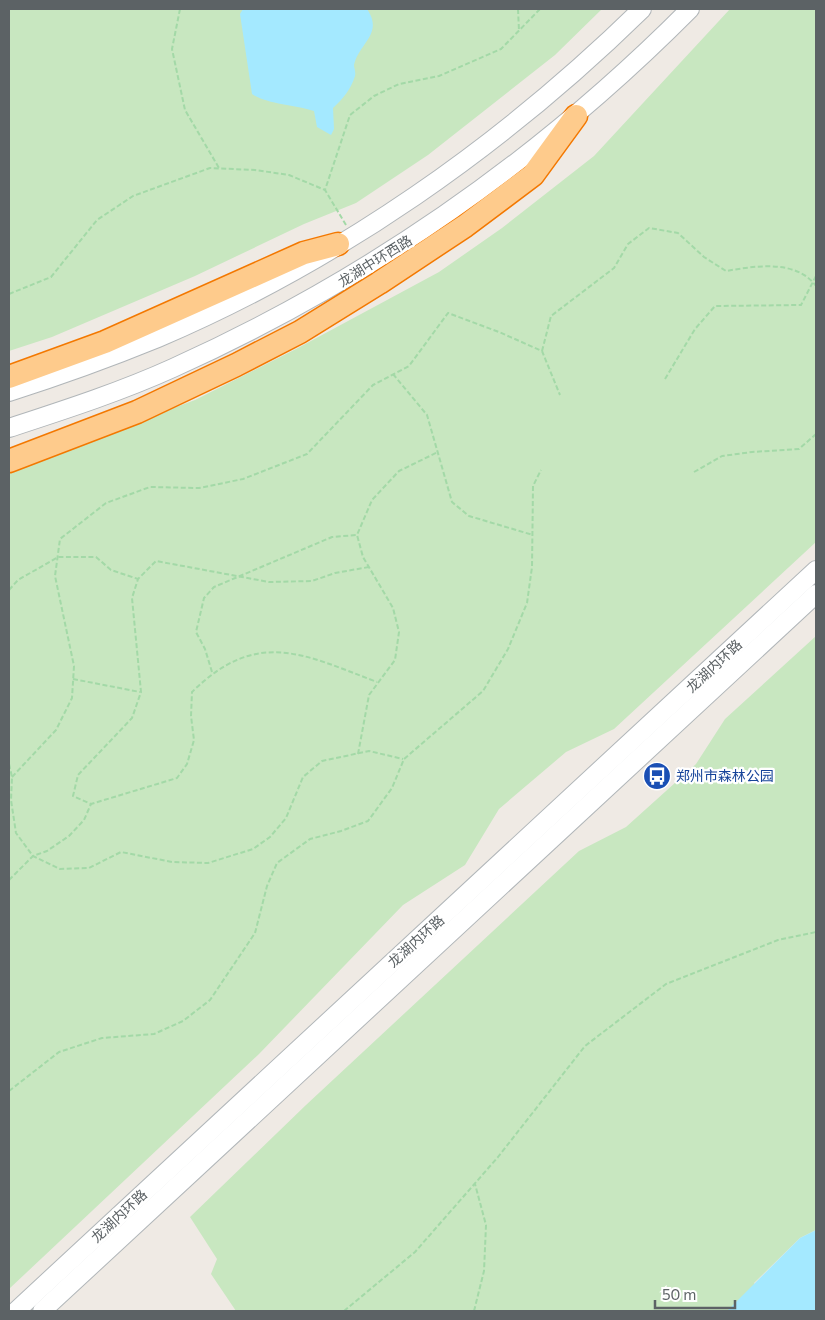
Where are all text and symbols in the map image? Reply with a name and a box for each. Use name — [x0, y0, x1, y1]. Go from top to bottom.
street label: 龙湖中环西路 — [335, 231, 415, 290]
street label: 龙湖内环路 — [682, 636, 745, 696]
bus stop icon: 郑州市森林公园 — [642, 761, 672, 791]
place label: 郑州市森林公园 — [676, 767, 774, 784]
street label: 龙湖内环路 — [384, 911, 447, 970]
street label: 龙湖内环路 — [87, 1186, 150, 1246]
scale bar — [655, 1278, 735, 1310]
text: 50 m — [662, 1285, 696, 1303]

